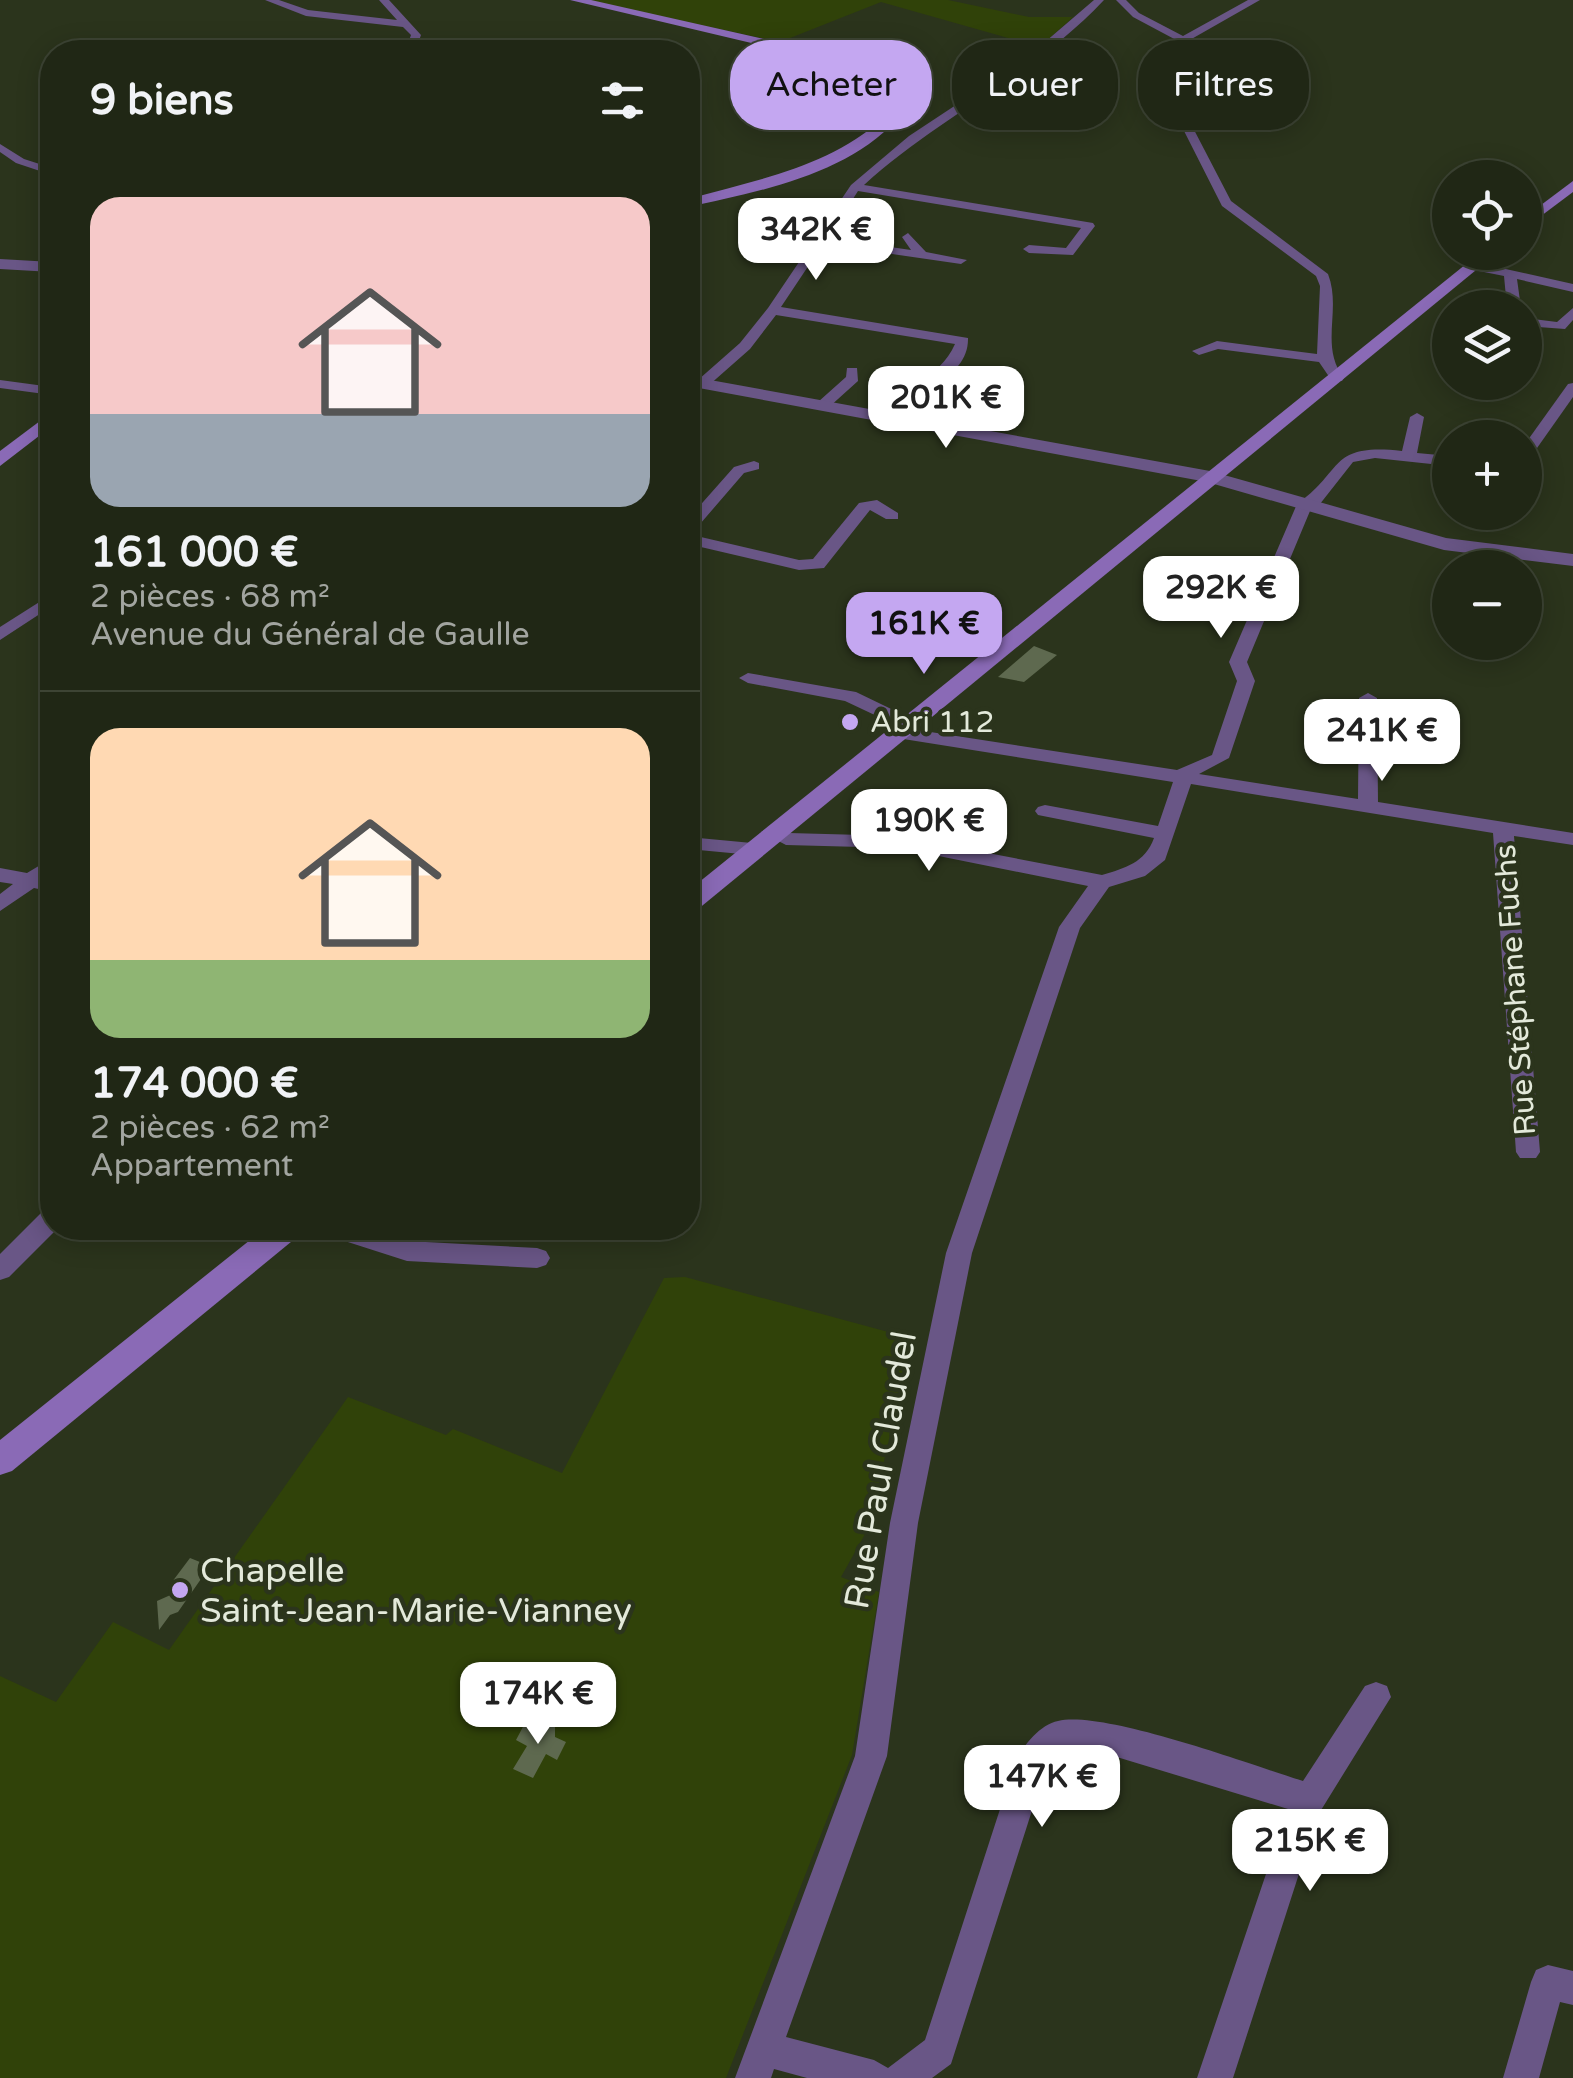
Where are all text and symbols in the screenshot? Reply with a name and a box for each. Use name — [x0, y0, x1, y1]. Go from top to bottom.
chip: Acheter — [730, 40, 932, 130]
chip: Louer — [952, 40, 1118, 130]
chip: Filtres — [1138, 40, 1309, 130]
icon: filters — [595, 73, 650, 128]
text: 9 biens — [90, 75, 234, 126]
map controls — [1432, 160, 1542, 660]
button: locate — [1432, 160, 1542, 270]
pin: 342K € — [735, 198, 897, 283]
text: 342K € — [760, 211, 872, 249]
icon: home — [280, 262, 460, 442]
button: layers — [1432, 290, 1542, 400]
pin: 201K € — [865, 366, 1027, 451]
text: 201K € — [890, 379, 1002, 417]
button: + — [1432, 420, 1542, 530]
text: 161 000 € — [90, 527, 299, 578]
button: − — [1432, 550, 1542, 660]
pin: 292K € — [1140, 556, 1302, 641]
text: 292K € — [1165, 569, 1277, 607]
text: 2 pièces · 68 m² — [90, 578, 330, 616]
pin: 161K € — [843, 592, 1005, 677]
text: 161K € — [868, 605, 980, 643]
text: Avenue du Général de Gaulle — [90, 616, 530, 654]
pin: 241K € — [1301, 699, 1463, 784]
place label: Abri 112 — [870, 704, 994, 741]
marker: Abri 112 — [839, 711, 861, 733]
text: 241K € — [1326, 712, 1438, 750]
pin: 190K € — [848, 789, 1010, 874]
icon: home — [280, 793, 460, 973]
text: 190K € — [873, 802, 985, 840]
street label: Rue Stéphane Fuchs — [1487, 843, 1544, 1137]
text: 174 000 € — [90, 1058, 299, 1109]
text: 2 pièces · 62 m² — [90, 1109, 330, 1147]
text: Appartement — [90, 1147, 293, 1185]
street label: Rue Paul Claudel — [836, 1328, 926, 1612]
place label: Chapelle Saint-Jean-Marie-Vianney — [200, 1550, 632, 1632]
marker: Chapelle Saint-Jean-Marie-Vianney — [169, 1579, 191, 1601]
pin: 174K € — [457, 1662, 619, 1747]
text: 174K € — [482, 1675, 594, 1713]
pin: 147K € — [961, 1745, 1123, 1830]
text: 147K € — [986, 1758, 1098, 1796]
pin: 215K € — [1229, 1809, 1391, 1894]
text: 215K € — [1254, 1822, 1366, 1860]

